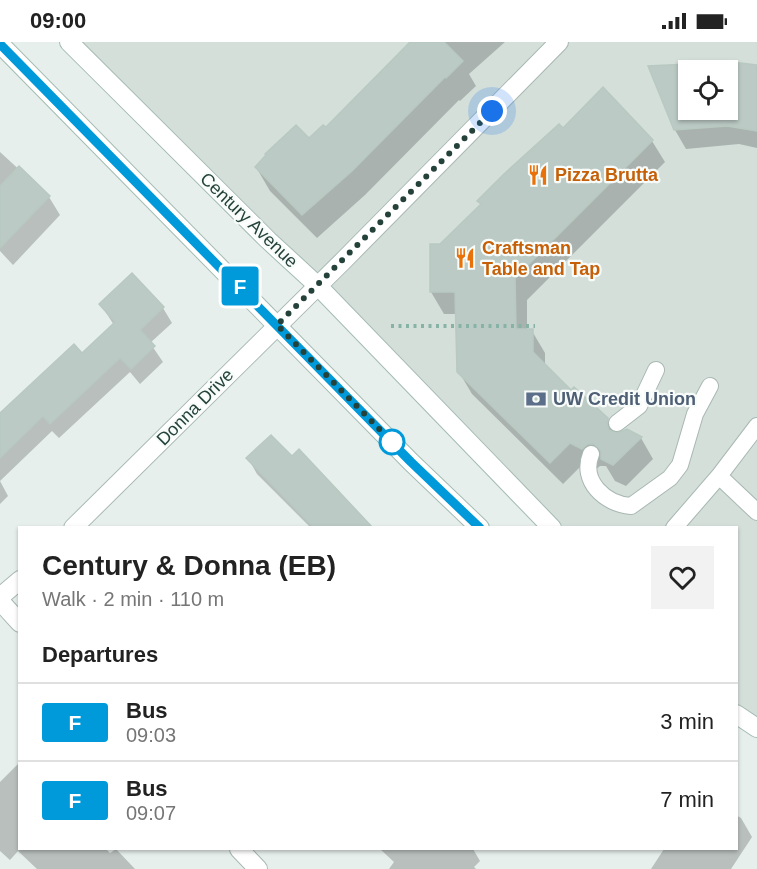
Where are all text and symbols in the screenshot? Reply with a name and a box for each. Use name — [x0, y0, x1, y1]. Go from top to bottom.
text: 09:00 — [30, 8, 86, 33]
map controls — [678, 60, 738, 120]
button: locate — [678, 60, 738, 120]
your location — [477, 96, 507, 126]
restaurant icon: Pizza Brutta — [526, 163, 550, 187]
place label: Pizza Brutta — [555, 165, 659, 185]
street label: Century Avenue — [196, 168, 302, 272]
place label: Craftsman Table and Tap — [482, 238, 600, 279]
restaurant icon: Craftsman Table and Tap — [453, 246, 477, 270]
line badge: F — [220, 266, 260, 306]
text: F — [234, 275, 246, 298]
street label: Donna Drive — [153, 365, 237, 449]
bank icon: UW Credit Union — [524, 387, 548, 411]
place label: UW Credit Union — [553, 389, 696, 409]
unlabelled marker — [379, 429, 405, 455]
button: heart — [651, 546, 714, 609]
text: Century & Donna (EB) — [42, 550, 336, 581]
text: Walk · 2 min · 110 m — [42, 588, 224, 610]
text: Departures — [42, 642, 158, 667]
text: Bus — [126, 698, 168, 723]
text: 3 min — [660, 709, 714, 734]
text: F — [69, 711, 81, 734]
text: 09:03 — [126, 724, 176, 746]
text: Bus — [126, 776, 168, 801]
text: 7 min — [660, 787, 714, 812]
text: F — [69, 789, 81, 812]
text: 09:07 — [126, 802, 176, 824]

